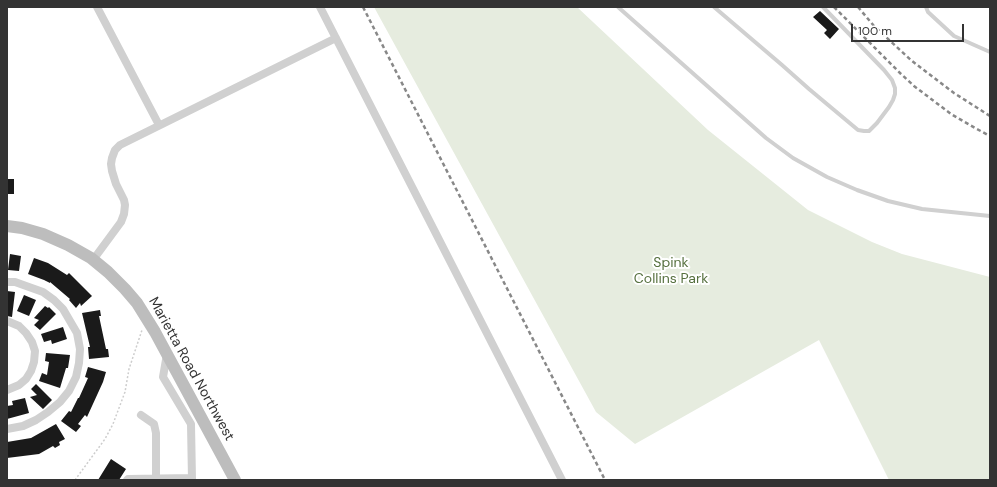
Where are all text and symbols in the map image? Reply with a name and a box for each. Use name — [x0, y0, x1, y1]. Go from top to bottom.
scale bar — [853, 16, 966, 42]
text: 100 m — [858, 23, 892, 39]
park label: Spink Collins Park — [634, 255, 708, 288]
street label: Marietta Road Northwest — [144, 294, 238, 444]

